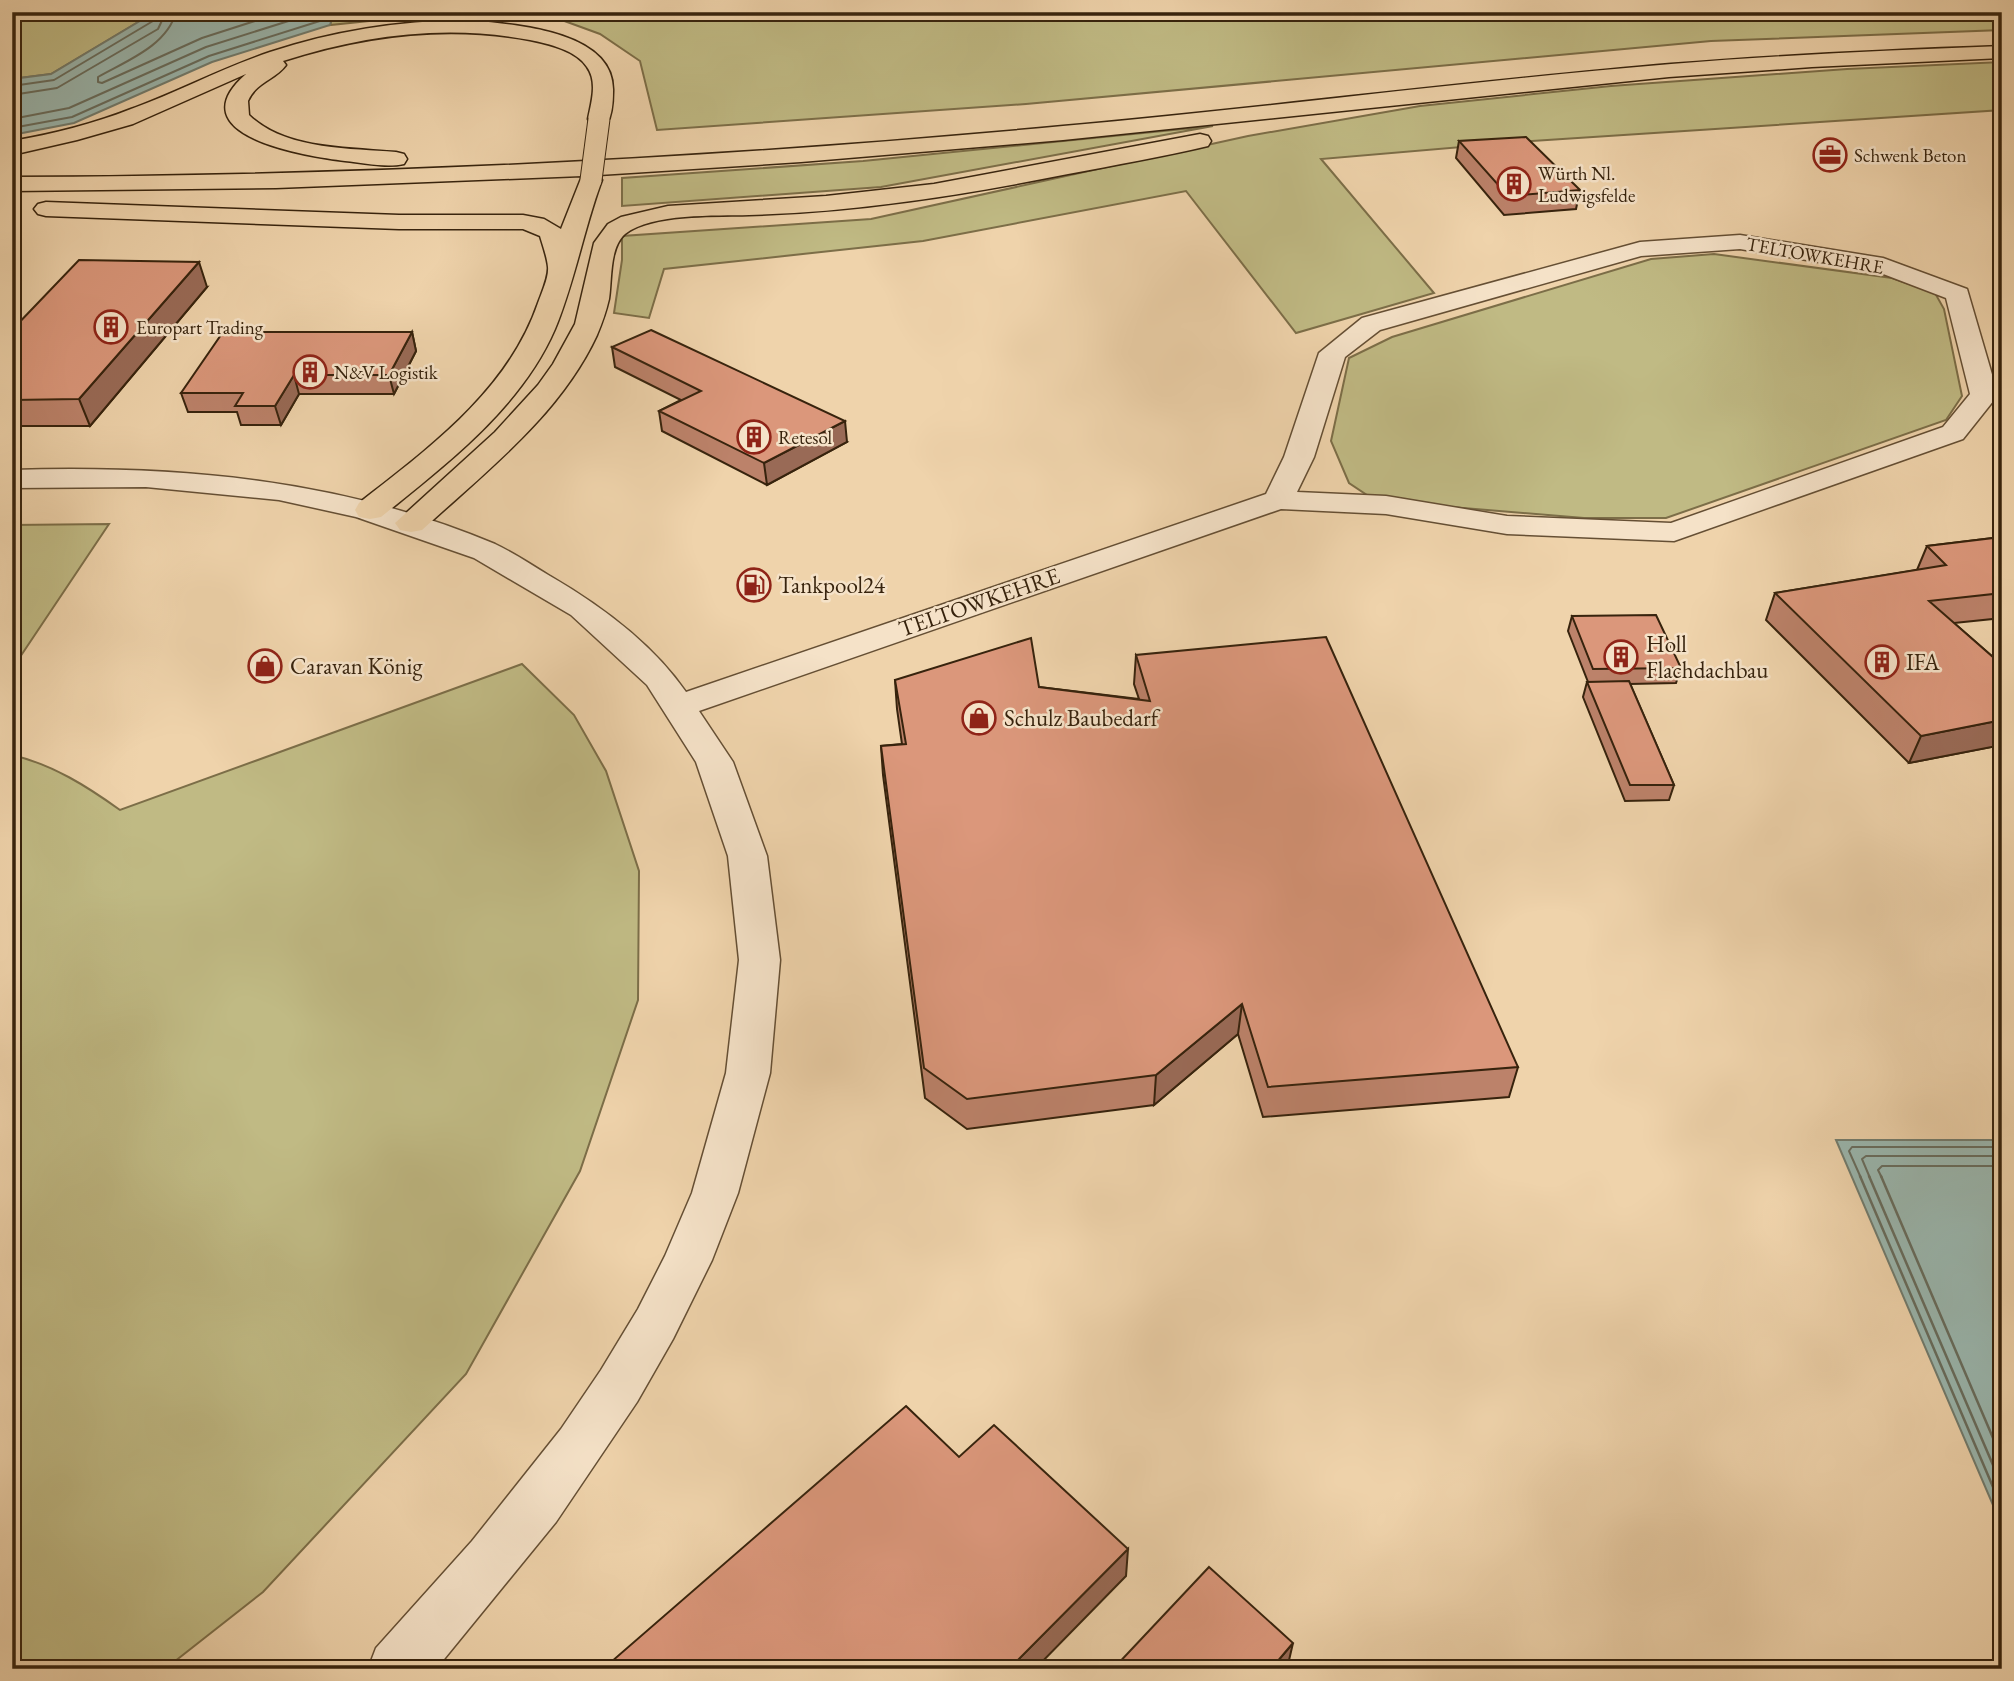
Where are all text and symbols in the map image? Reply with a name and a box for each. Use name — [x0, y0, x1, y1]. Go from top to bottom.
office icon: Schwenk Beton — [1811, 136, 1849, 174]
place label: Schwenk Beton — [1854, 143, 1967, 168]
place label: Würth Nl. Ludwigsfelde — [1538, 161, 1635, 208]
building icon: Würth Nl. Ludwigsfelde — [1495, 165, 1533, 203]
street label: TELTOWKEHRE — [1744, 231, 1886, 280]
building icon: Europart Trading — [92, 308, 130, 346]
place label: Europart Trading — [136, 315, 264, 340]
building icon: N&V Logistik — [291, 353, 329, 391]
place label: N&V Logistik — [334, 360, 439, 385]
building icon: Retesol — [735, 418, 773, 456]
place label: Retesol — [778, 425, 833, 450]
street label: TELTOWKEHRE — [894, 560, 1064, 644]
fuel station icon: Tankpool24 — [735, 566, 773, 604]
place label: Tankpool24 — [778, 570, 886, 600]
place label: Holl Flachdachbau — [1646, 629, 1768, 685]
building icon: Holl Flachdachbau — [1602, 638, 1640, 676]
building icon: IFA — [1863, 643, 1901, 681]
shop icon: Caravan König — [246, 647, 284, 685]
place label: IFA — [1906, 647, 1941, 677]
place label: Caravan König — [290, 651, 423, 681]
shop icon: Schulz Baubedarf — [960, 699, 998, 737]
place label: Schulz Baubedarf — [1004, 703, 1161, 733]

